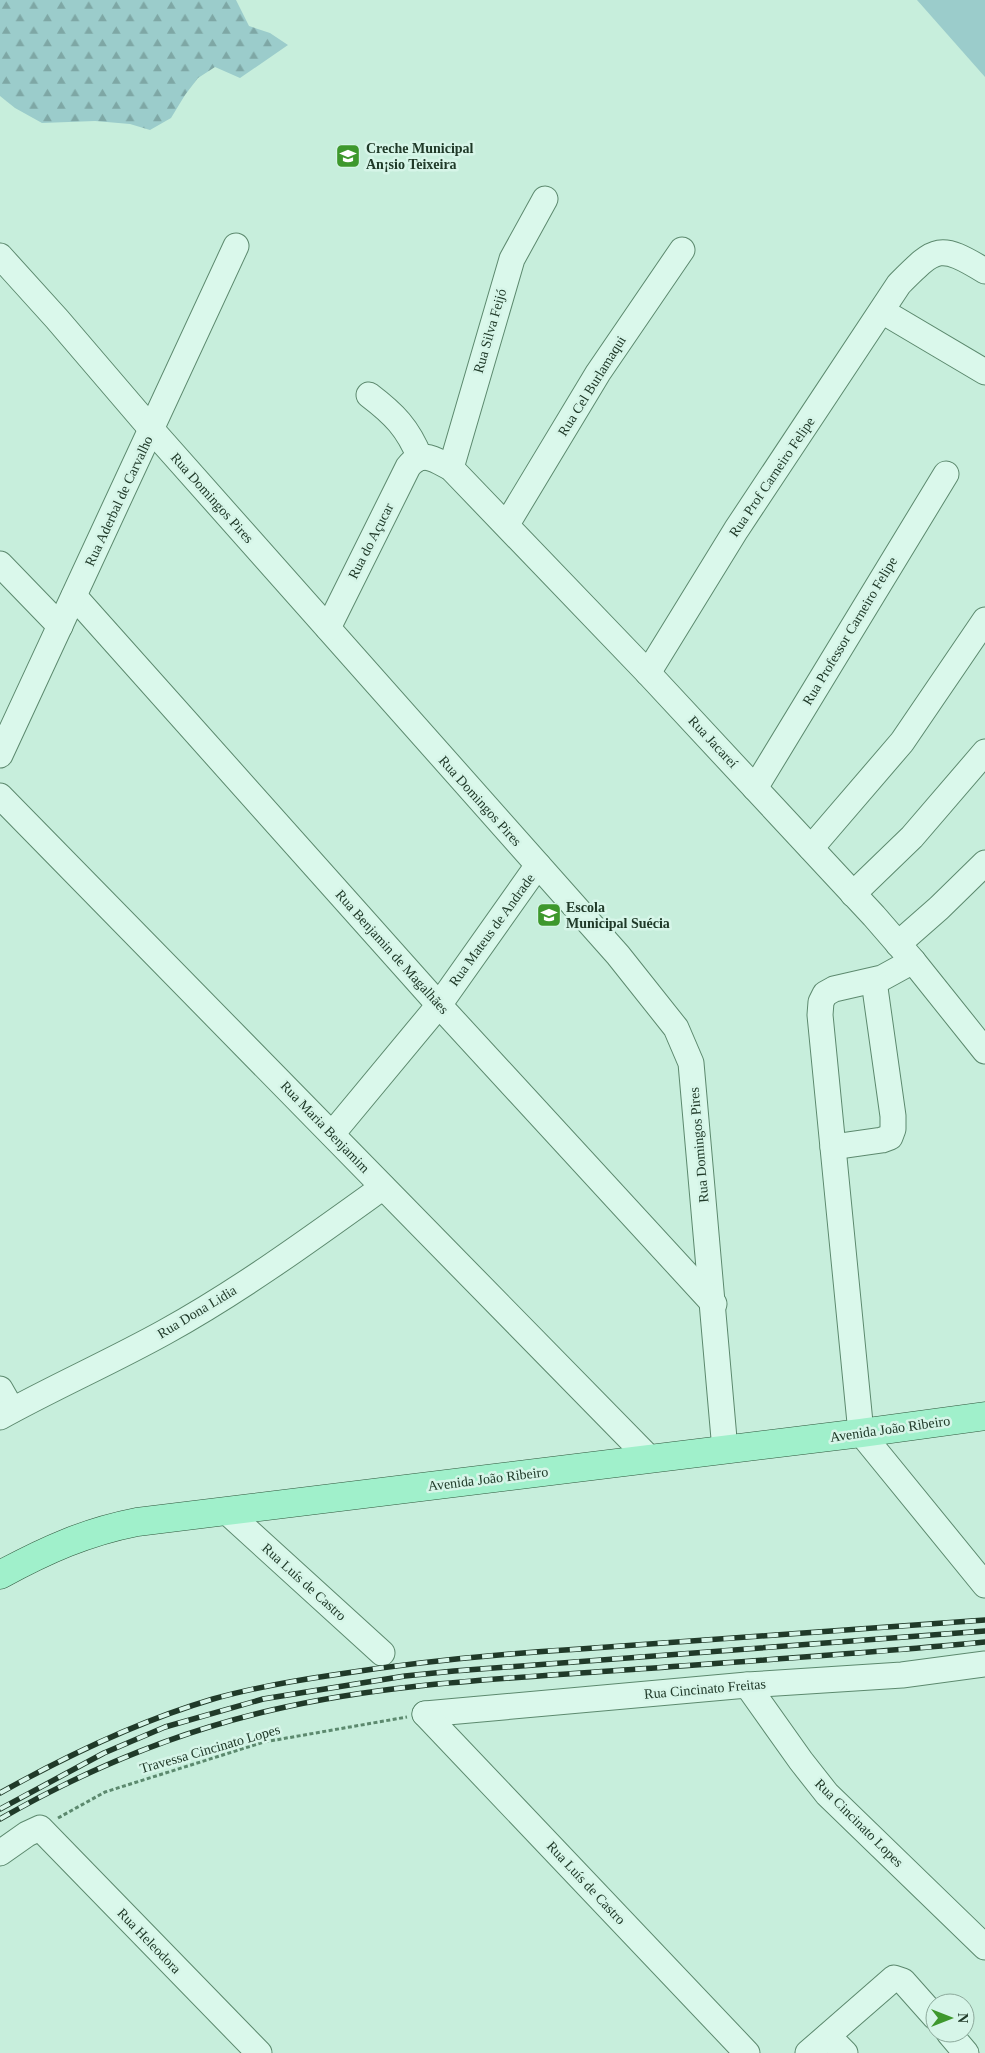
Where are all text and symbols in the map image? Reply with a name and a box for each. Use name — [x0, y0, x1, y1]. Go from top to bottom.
place label: Creche Municipal An¡sio Teixeira — [366, 141, 474, 172]
school or university icon: Creche Municipal An¡sio Teixeira — [335, 143, 361, 169]
street label: Rua Silva Feijó — [471, 287, 509, 375]
street label: Rua Cel Burlamaqui — [555, 333, 629, 439]
street label: Rua Prof Carneiro Felipe — [726, 414, 818, 540]
street label: Rua Aderbal de Carvalho — [82, 434, 156, 568]
street label: Rua Domingos Pires — [168, 450, 256, 546]
street label: Rua do Açucar — [345, 500, 397, 581]
street label: Rua Professor Carneiro Felipe — [800, 554, 900, 708]
street label: Rua Jacareí — [685, 713, 741, 771]
street label: Rua Domingos Pires — [436, 753, 524, 849]
street label: Rua Mateus de Andrade — [446, 871, 538, 989]
street label: Rua Benjamin de Magalhães — [332, 887, 452, 1017]
place label: Escola Municipal Suécia — [566, 900, 670, 931]
school or university icon: Escola Municipal Suécia — [536, 902, 562, 928]
street label: Rua Maria Benjamim — [277, 1078, 373, 1176]
street label: Rua Domingos Pires — [686, 1087, 712, 1203]
street label: Rua Dona Lidia — [155, 1282, 240, 1341]
street label: Avenida João Ribeiro — [829, 1413, 951, 1445]
street label: Avenida João Ribeiro — [427, 1464, 549, 1494]
street label: Rua Luís de Castro — [259, 1540, 349, 1624]
street label: Rua Cincinato Freitas — [644, 1676, 766, 1702]
street label: Travessa Cincinato Lopes — [138, 1722, 282, 1776]
street label: Rua Cincinato Lopes — [812, 1776, 906, 1870]
street label: Rua Luís de Castro — [544, 1838, 628, 1928]
street label: Rua Heleodora — [114, 1905, 184, 1977]
north arrow — [925, 1993, 975, 2043]
text: N — [955, 2013, 970, 2023]

